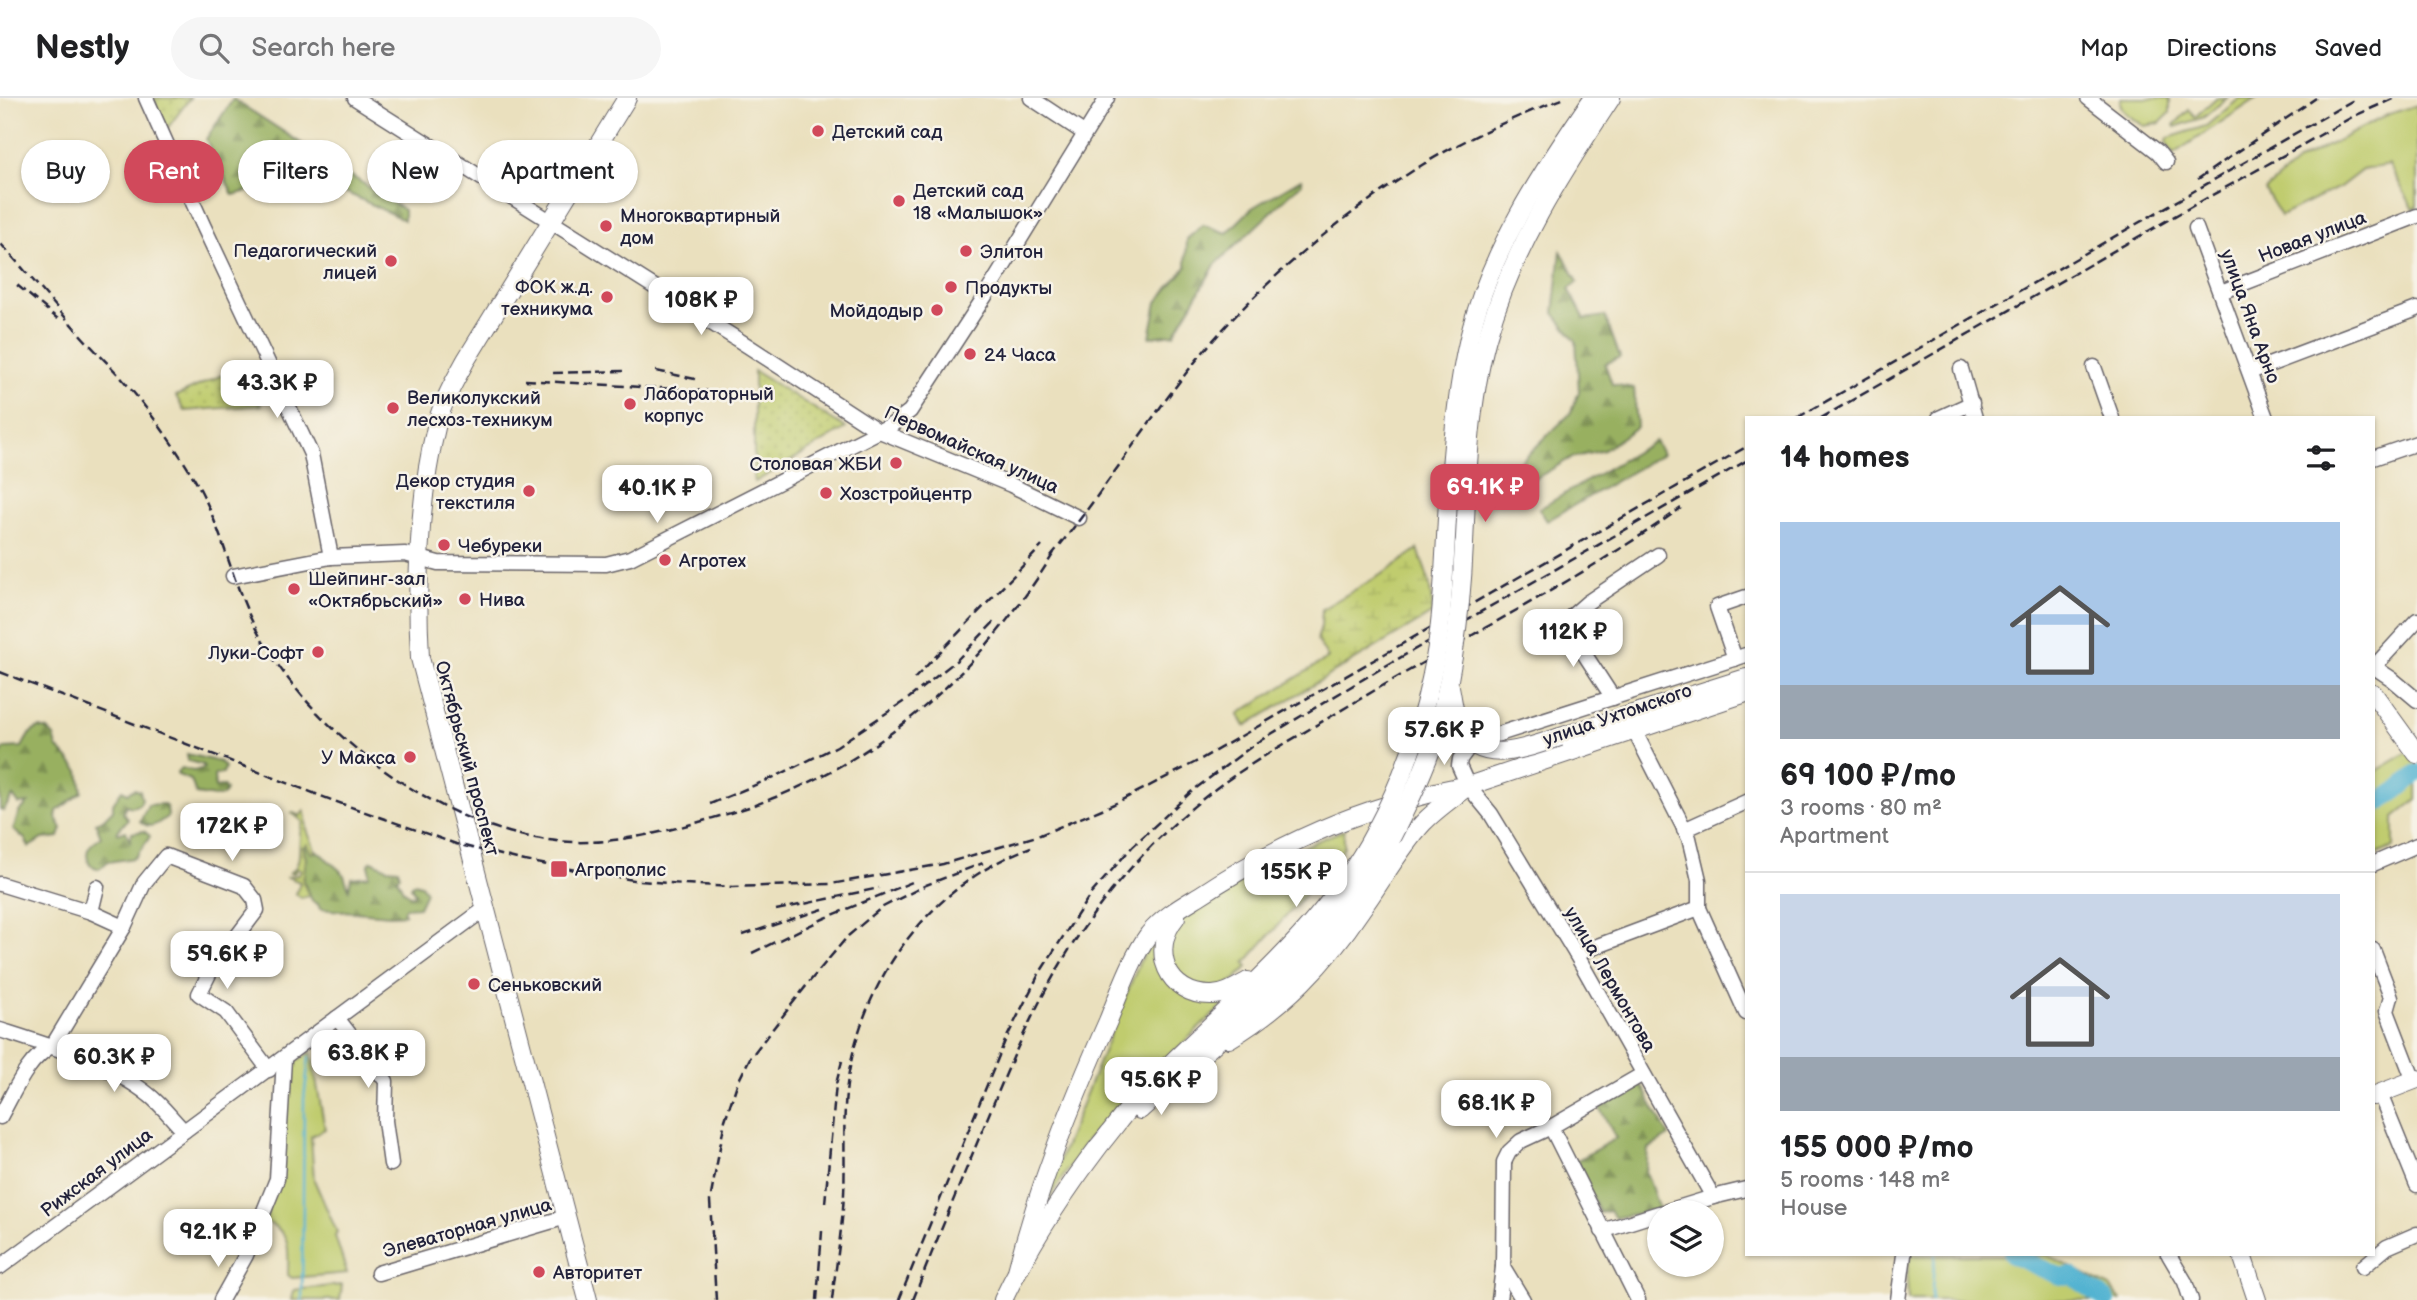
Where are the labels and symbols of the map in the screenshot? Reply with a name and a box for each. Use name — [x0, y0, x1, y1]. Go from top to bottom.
place label: Детский сад — [832, 121, 943, 144]
marker: Детский сад — [810, 123, 826, 139]
place label: Детский сад 18 «Малышок» — [913, 180, 1043, 225]
marker: Детский сад 18 «Малышок» — [891, 193, 907, 209]
place label: Многоквартирный дом — [620, 205, 780, 250]
street label: Новая улица — [2255, 206, 2370, 268]
marker: Многоквартирный дом — [598, 218, 614, 234]
place label: Педагогический лицей — [233, 240, 377, 285]
place label: Элитон — [980, 241, 1043, 264]
marker: Элитон — [958, 243, 974, 259]
street label: улица Яна Арно — [2215, 246, 2285, 387]
marker: Педагогический лицей — [383, 253, 399, 269]
place label: ФОК ж.д. техникума — [501, 276, 593, 321]
place label: Продукты — [965, 277, 1052, 300]
pin: 108K ₽ — [644, 278, 758, 337]
marker: Продукты — [943, 279, 959, 295]
marker: ФОК ж.д. техникума — [599, 289, 615, 305]
place label: Мойдодыр — [829, 300, 923, 323]
marker: Мойдодыр — [929, 302, 945, 318]
place label: 24 Часа — [984, 344, 1056, 367]
marker: 24 Часа — [962, 346, 978, 362]
pin: 43.3K ₽ — [212, 360, 342, 420]
place label: Лабораторный корпус — [643, 383, 774, 428]
place label: Великолукский лесхоз-техникум — [407, 387, 553, 432]
marker: Лабораторный корпус — [622, 396, 638, 412]
marker: Великолукский лесхоз-техникум — [385, 400, 401, 416]
street label: Первомайская улица — [881, 402, 1062, 499]
place label: Столовая ЖБИ — [750, 453, 882, 476]
marker: Столовая ЖБИ — [888, 455, 904, 471]
pin: 69.1K ₽ — [1420, 464, 1550, 524]
pin: 40.1K ₽ — [592, 466, 722, 525]
place label: Декор студия текстиля — [396, 470, 515, 515]
marker: Декор студия текстиля — [521, 483, 537, 499]
place label: Хозстройцентр — [840, 483, 972, 506]
marker: Хозстройцентр — [818, 485, 834, 501]
place label: Чебуреки — [458, 535, 542, 558]
marker: Чебуреки — [436, 537, 452, 553]
place label: Агротех — [678, 550, 747, 573]
marker: Агротех — [657, 552, 673, 568]
place label: Шейпинг-зал «Октябрьский» — [308, 568, 443, 613]
marker: Шейпинг-зал «Октябрьский» — [286, 581, 302, 597]
place label: Нива — [479, 589, 525, 612]
marker: Нива — [457, 591, 473, 607]
pin: 112K ₽ — [1516, 610, 1630, 669]
place label: Луки-Софт — [207, 642, 304, 665]
marker: Луки-Софт — [310, 644, 326, 660]
street label: Октябрьский проспект — [429, 658, 504, 859]
street label: улица Ухтомского — [1540, 679, 1695, 752]
pin: 57.6K ₽ — [1379, 708, 1509, 767]
place label: У Макса — [321, 747, 396, 770]
marker: У Макса — [402, 749, 418, 765]
pin: 172K ₽ — [175, 804, 289, 863]
pin: 155K ₽ — [1239, 850, 1353, 909]
marker: Агрополис — [549, 859, 569, 879]
place label: Агрополис — [574, 859, 667, 882]
street label: улица Лермонтова — [1559, 903, 1661, 1056]
pin: 59.6K ₽ — [162, 932, 292, 991]
place label: Сеньковский — [488, 974, 602, 997]
marker: Сеньковский — [466, 976, 482, 992]
pin: 63.8K ₽ — [303, 1030, 433, 1090]
pin: 60.3K ₽ — [49, 1034, 179, 1094]
pin: 95.6K ₽ — [1096, 1058, 1226, 1117]
pin: 68.1K ₽ — [1431, 1080, 1561, 1140]
street label: Рижская улица — [36, 1124, 157, 1223]
street label: Элеваторная улица — [380, 1193, 555, 1264]
pin: 92.1K ₽ — [153, 1210, 283, 1269]
place label: Авторитет — [552, 1262, 643, 1285]
marker: Авторитет — [531, 1264, 547, 1280]

